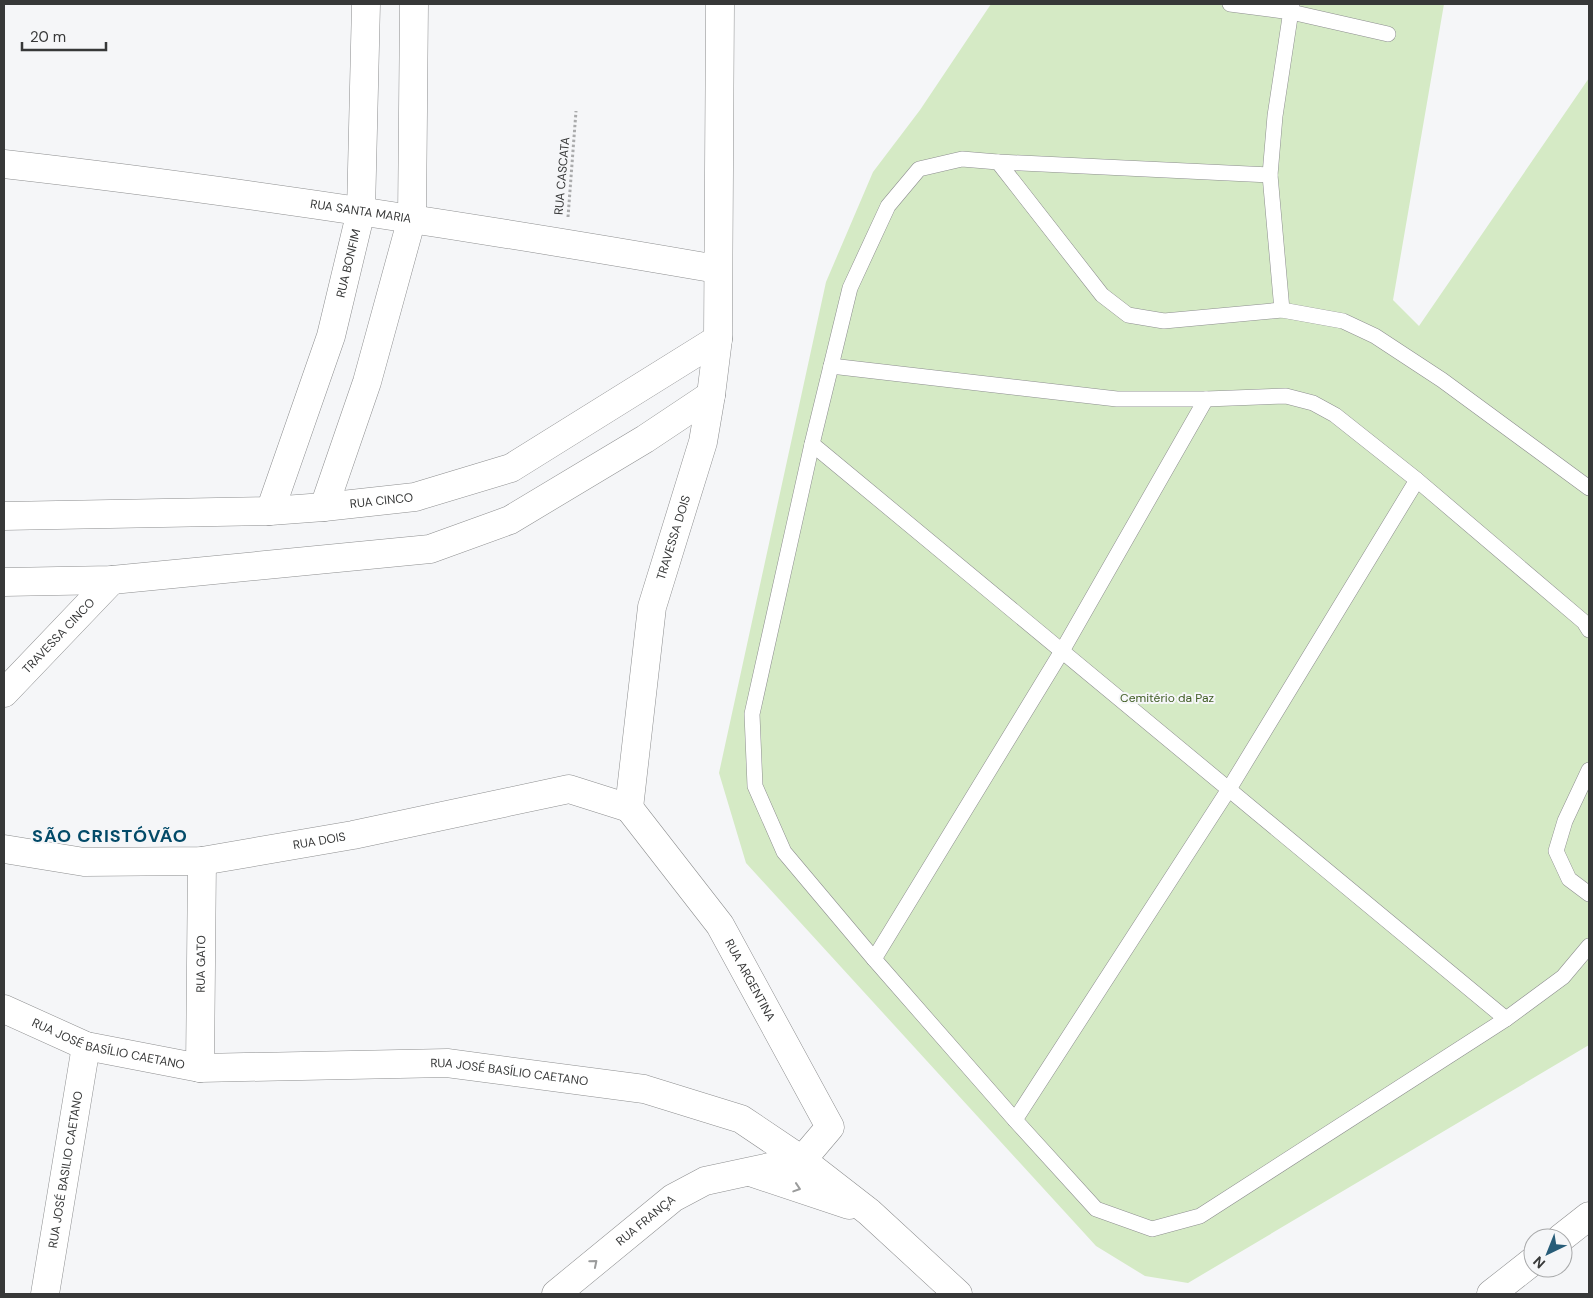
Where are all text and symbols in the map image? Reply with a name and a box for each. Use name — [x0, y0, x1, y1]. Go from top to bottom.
scale bar — [22, 20, 106, 52]
text: 20 m — [30, 27, 66, 47]
street label: RUA CASCATA — [551, 136, 573, 216]
street label: RUA SANTA MARIA — [309, 196, 413, 227]
street label: RUA BONFIM — [332, 227, 364, 299]
street label: RUA CINCO — [349, 489, 414, 512]
street label: TRAVESSA DOIS — [653, 493, 694, 582]
street label: TRAVESSA CINCO — [19, 595, 98, 677]
park label: Cemitério da Paz — [1120, 690, 1214, 706]
district label: SÃO CRISTÓVÃO — [32, 824, 188, 848]
street label: RUA DOIS — [292, 828, 347, 853]
street label: RUA GATO — [193, 935, 209, 993]
street label: RUA ARGENTINA — [721, 936, 779, 1024]
street label: RUA JOSÉ BASÍLIO CAETANO — [29, 1015, 186, 1073]
street label: RUA JOSÉ BASÍLIO CAETANO — [430, 1055, 589, 1090]
street label: RUA JOSÉ BASILIO CAETANO — [45, 1090, 86, 1249]
one-way arrow — [792, 1182, 800, 1192]
street label: RUA FRANÇA — [613, 1191, 679, 1249]
north arrow — [1523, 1228, 1573, 1278]
text: N — [1529, 1252, 1549, 1273]
one-way arrow — [588, 1261, 597, 1269]

